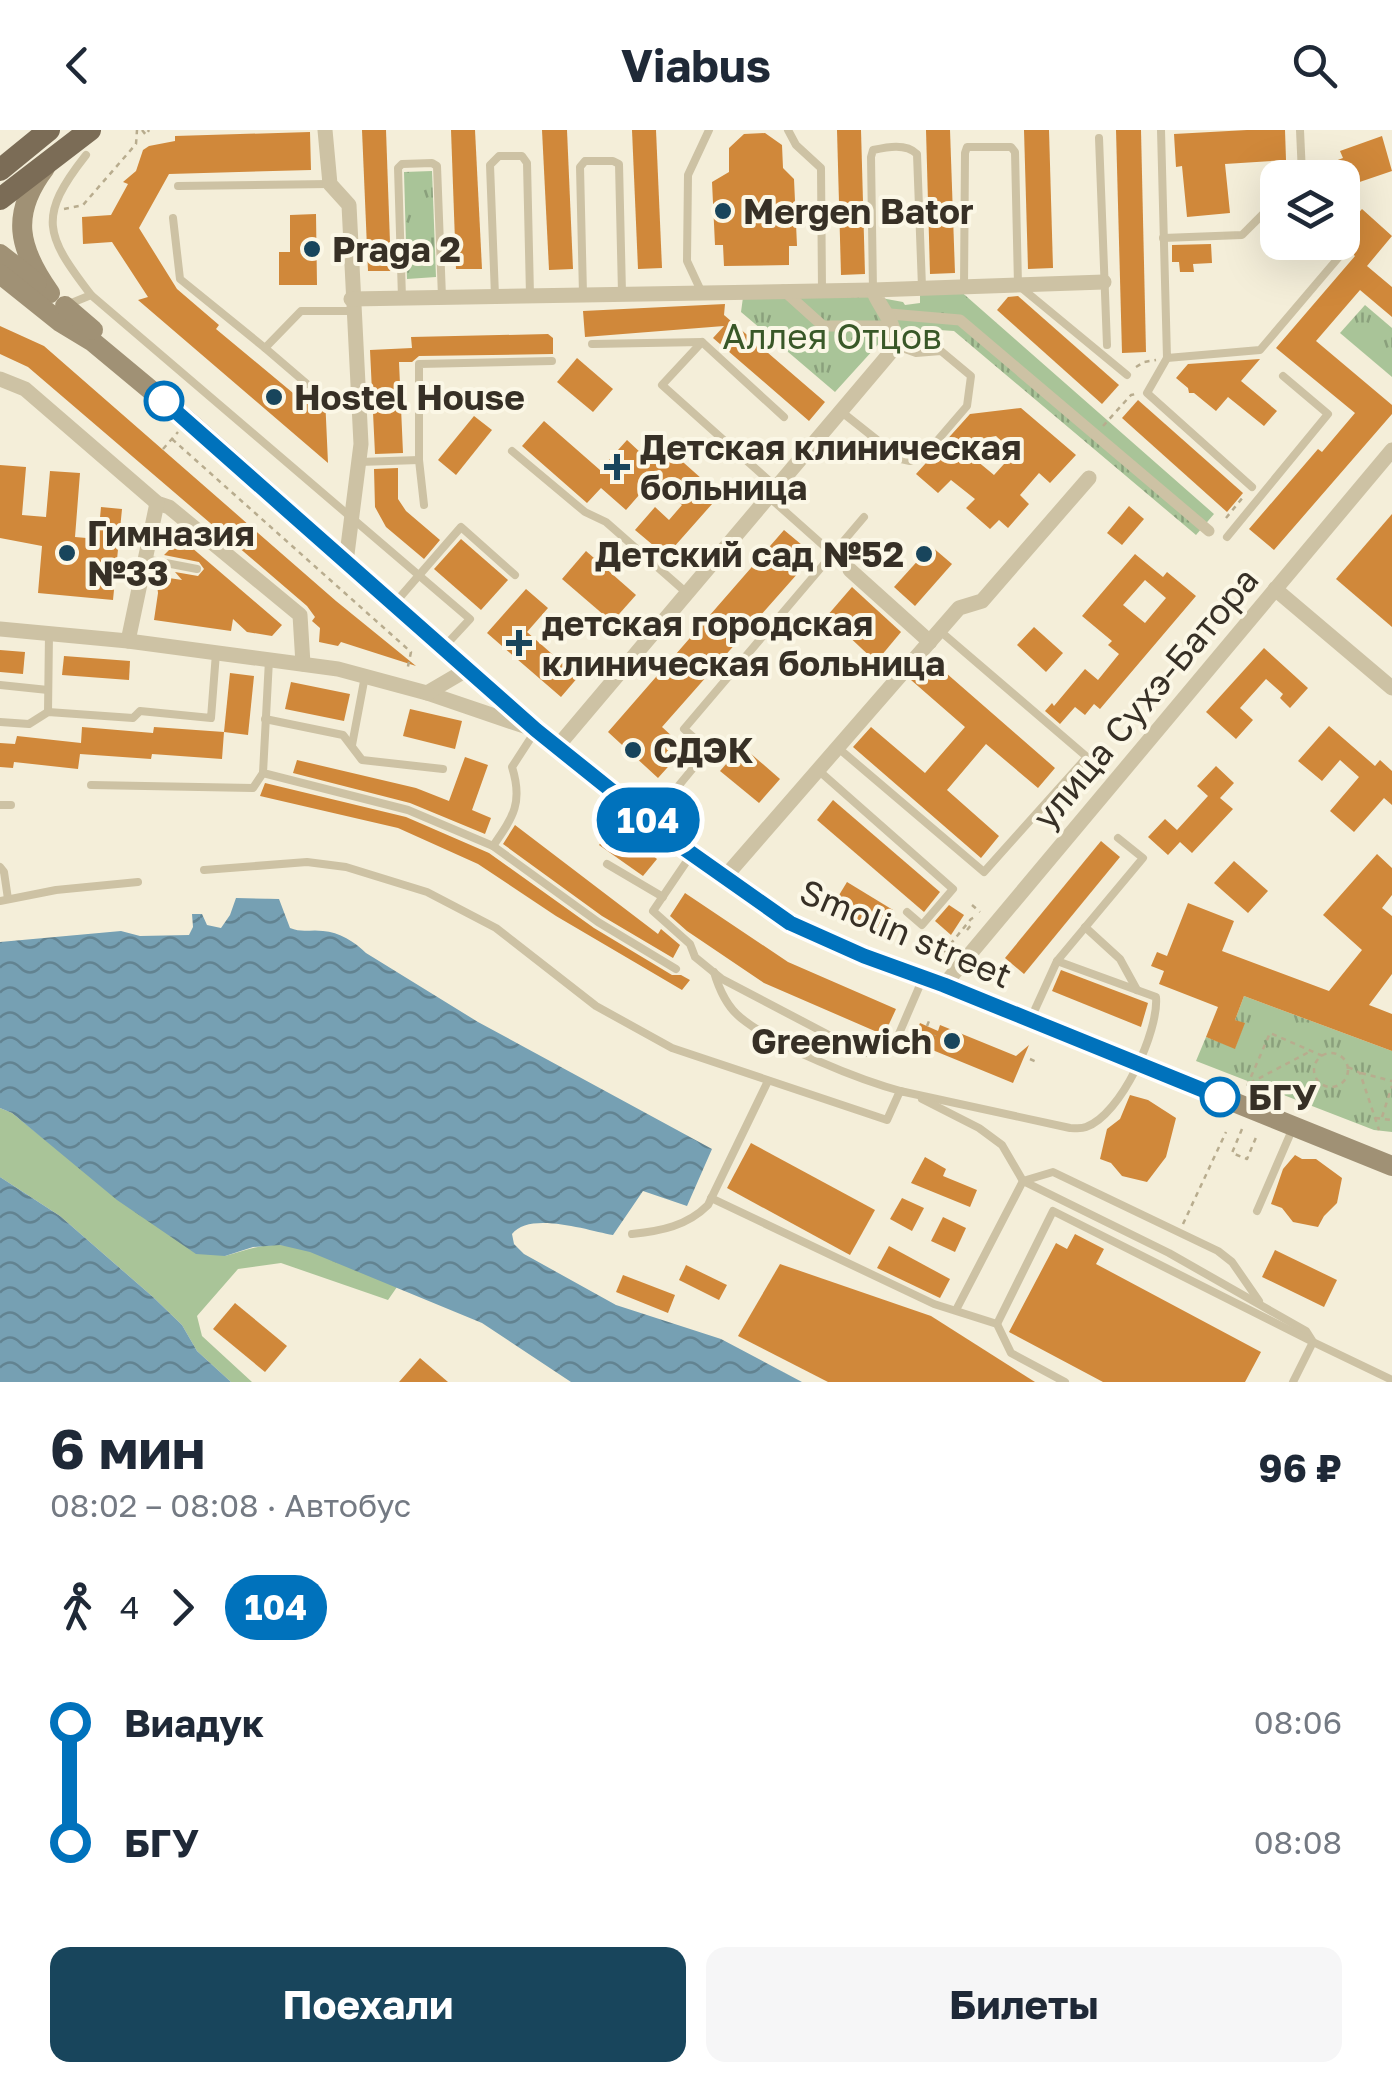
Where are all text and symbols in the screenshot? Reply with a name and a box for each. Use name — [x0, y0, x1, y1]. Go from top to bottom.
icon: back — [50, 38, 105, 93]
text: Viabus — [621, 38, 771, 92]
icon: search — [1287, 38, 1342, 93]
map controls — [1260, 160, 1360, 260]
button: layers — [1260, 160, 1360, 260]
place label: Mergen Bator — [743, 190, 974, 232]
marker: Mergen Bator — [712, 200, 734, 222]
place label: Praga 2 — [332, 228, 461, 270]
marker: Praga 2 — [301, 238, 323, 260]
park label: Аллея Отцов — [722, 315, 942, 357]
place label: Hostel House — [294, 376, 525, 418]
unlabelled marker — [145, 382, 183, 420]
marker: Hostel House — [263, 386, 285, 408]
place label: Детская клиническая больница — [640, 426, 1021, 508]
marker: Детская клиническая больница — [604, 454, 630, 480]
place label: Гимназия №33 — [87, 512, 255, 594]
place label: Детский сад №52 — [595, 533, 904, 575]
marker: Гимназия №33 — [56, 542, 78, 564]
marker: Детский сад №52 — [913, 543, 935, 565]
street label: улица Сухэ-Батора — [1023, 559, 1267, 837]
place label: детская городская клиническая больница — [542, 602, 945, 684]
marker: детская городская клиническая больница — [506, 630, 532, 656]
place label: СДЭК — [653, 729, 754, 771]
marker: СДЭК — [622, 739, 644, 761]
line badge: 104 — [590, 788, 706, 852]
text: 104 — [617, 799, 679, 841]
street label: Smolin street — [794, 870, 1018, 996]
place label: Greenwich — [751, 1020, 932, 1062]
marker: Greenwich — [941, 1030, 963, 1052]
place label: БГУ — [1248, 1076, 1317, 1118]
marker: БГУ — [1201, 1078, 1239, 1116]
text: 6 мин — [50, 1415, 205, 1481]
text: 96 ₽ — [1259, 1445, 1342, 1490]
text: 08:02 – 08:08 · Автобус — [50, 1486, 411, 1524]
icon: walk — [50, 1580, 105, 1635]
icon: forward — [155, 1580, 210, 1635]
text: 104 — [245, 1586, 307, 1628]
text: 4 — [120, 1588, 140, 1626]
text: Виадук — [124, 1700, 264, 1745]
text: 08:06 — [1254, 1703, 1342, 1741]
text: БГУ — [124, 1820, 199, 1865]
text: 08:08 — [1254, 1823, 1342, 1861]
button: Поехали — [50, 1947, 686, 2062]
button: Билеты — [706, 1947, 1342, 2062]

